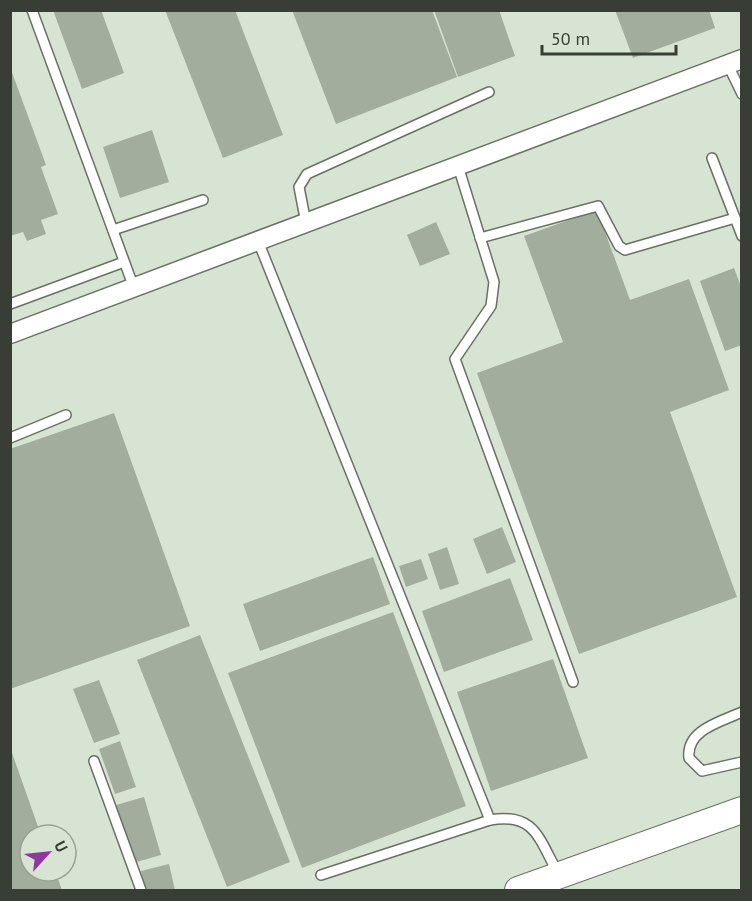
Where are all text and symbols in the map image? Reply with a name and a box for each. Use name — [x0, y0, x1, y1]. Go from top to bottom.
scale bar — [542, 18, 676, 56]
text: 50 m — [551, 27, 590, 50]
north arrow — [18, 823, 78, 883]
text: U — [50, 837, 73, 855]

